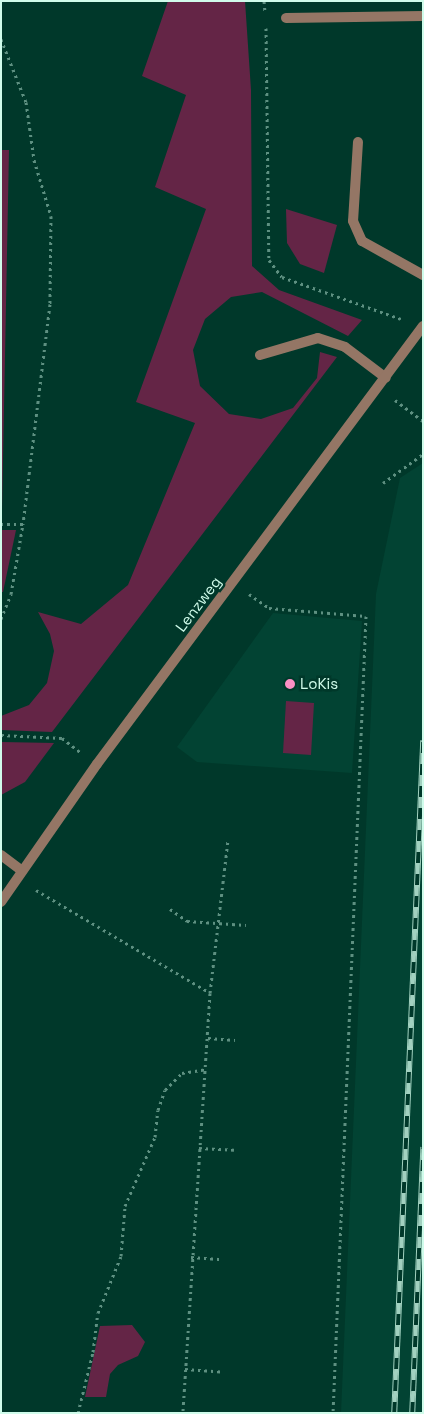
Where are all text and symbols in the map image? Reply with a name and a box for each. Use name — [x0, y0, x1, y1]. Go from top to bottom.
street label: Lenzweg — [171, 573, 225, 635]
place label: LoKis — [300, 675, 338, 693]
marker: LoKis — [284, 678, 296, 690]

